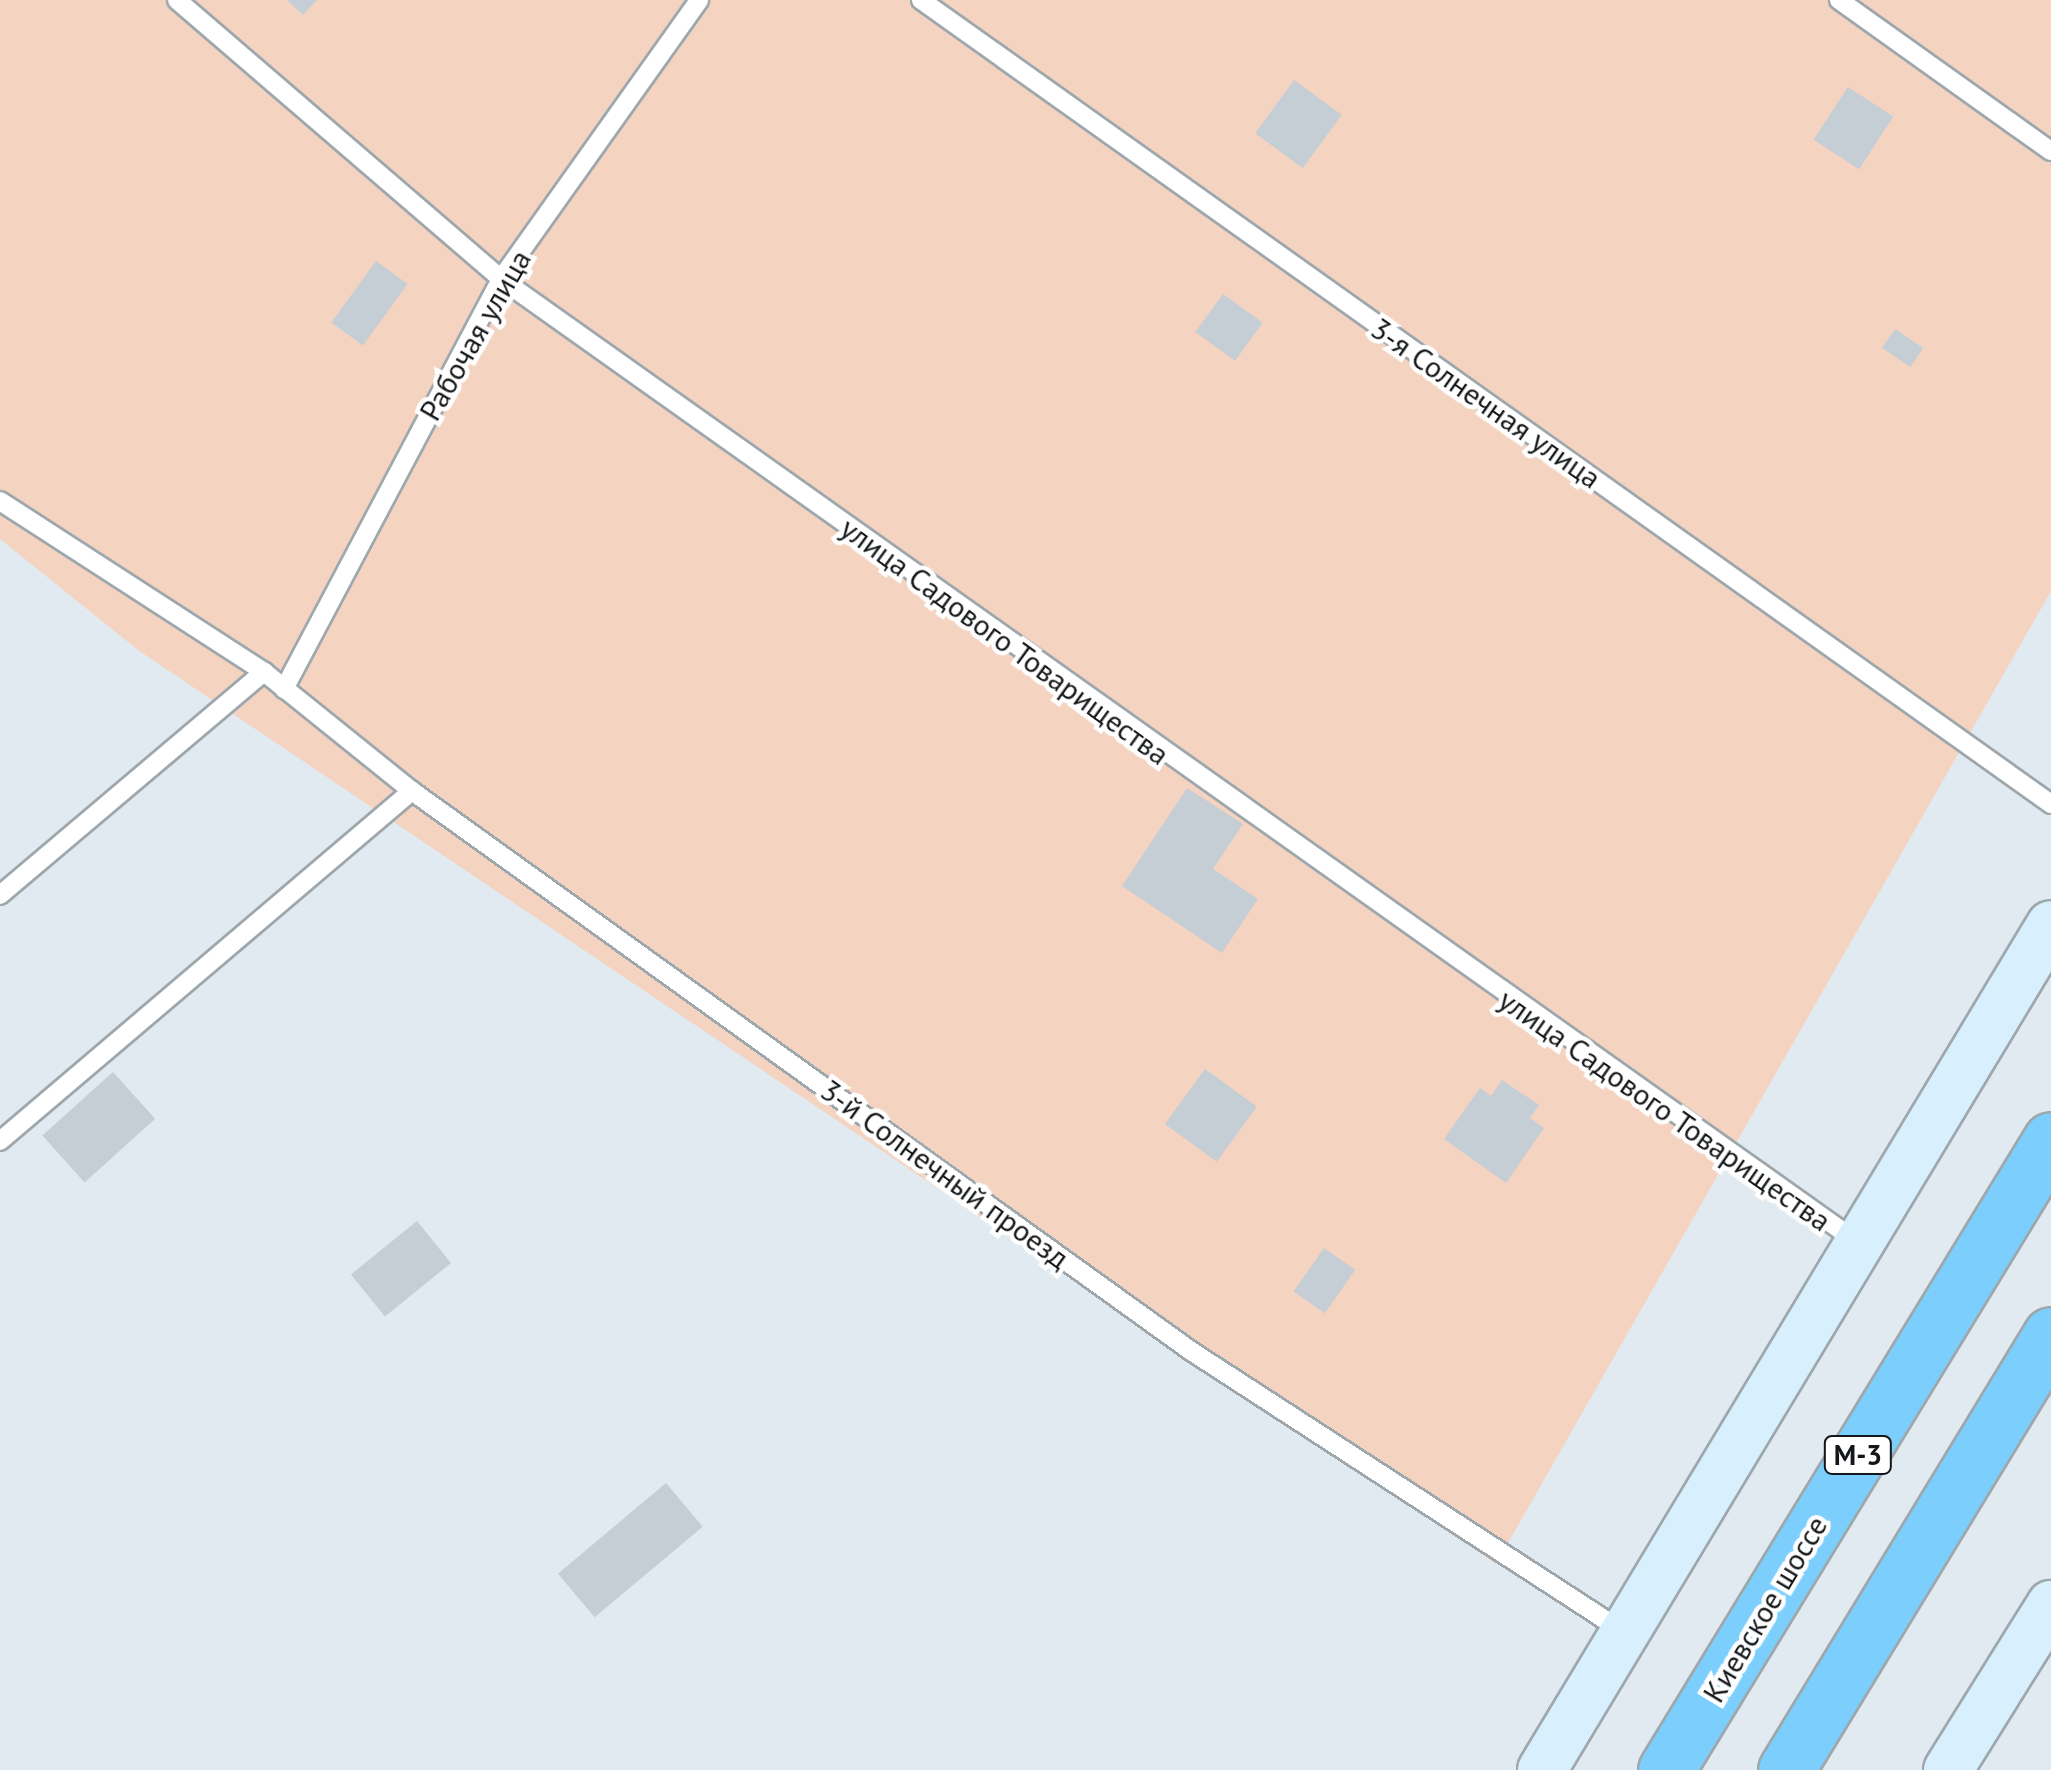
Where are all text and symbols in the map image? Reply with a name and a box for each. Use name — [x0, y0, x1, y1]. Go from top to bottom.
street label: Рабочая улица — [412, 243, 538, 427]
street label: 3-я Солнечная улица — [1364, 310, 1608, 496]
street label: улица Садового Товарищества — [833, 509, 1177, 773]
street label: улица Садового Товарищества — [1492, 981, 1838, 1239]
street label: 3-й Солнечный проезд — [814, 1072, 1076, 1276]
road number: М-3 — [1823, 1432, 1893, 1478]
street label: Киевское шоссе — [1695, 1509, 1835, 1709]

